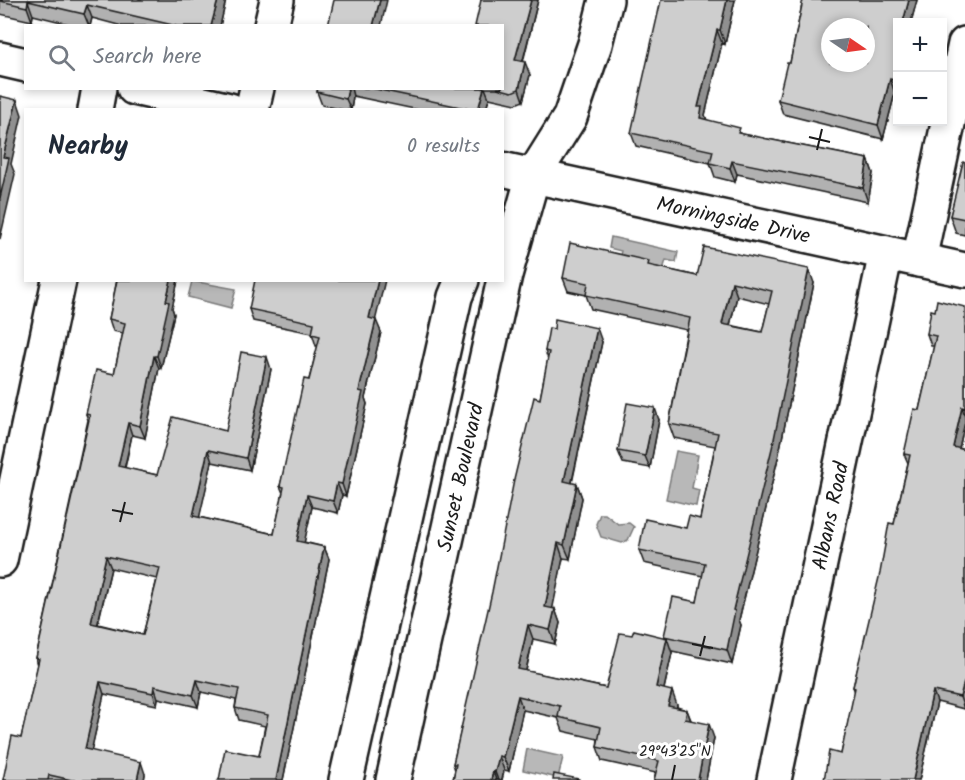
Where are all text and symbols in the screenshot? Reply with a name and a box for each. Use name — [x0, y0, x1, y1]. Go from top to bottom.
north arrow — [821, 18, 875, 72]
map controls — [893, 18, 947, 126]
button: + — [893, 18, 947, 72]
search box — [24, 24, 504, 90]
text: Search here — [93, 40, 201, 75]
icon: search — [45, 41, 78, 74]
button: − — [893, 72, 947, 126]
text: Nearby — [48, 126, 128, 168]
text: 0 results — [407, 131, 480, 163]
street label: Morningside Drive — [653, 188, 814, 254]
street label: Sunset Boulevard — [429, 400, 494, 555]
street label: Albans Road — [804, 459, 859, 573]
text: 29°43'25"N — [639, 740, 711, 764]

